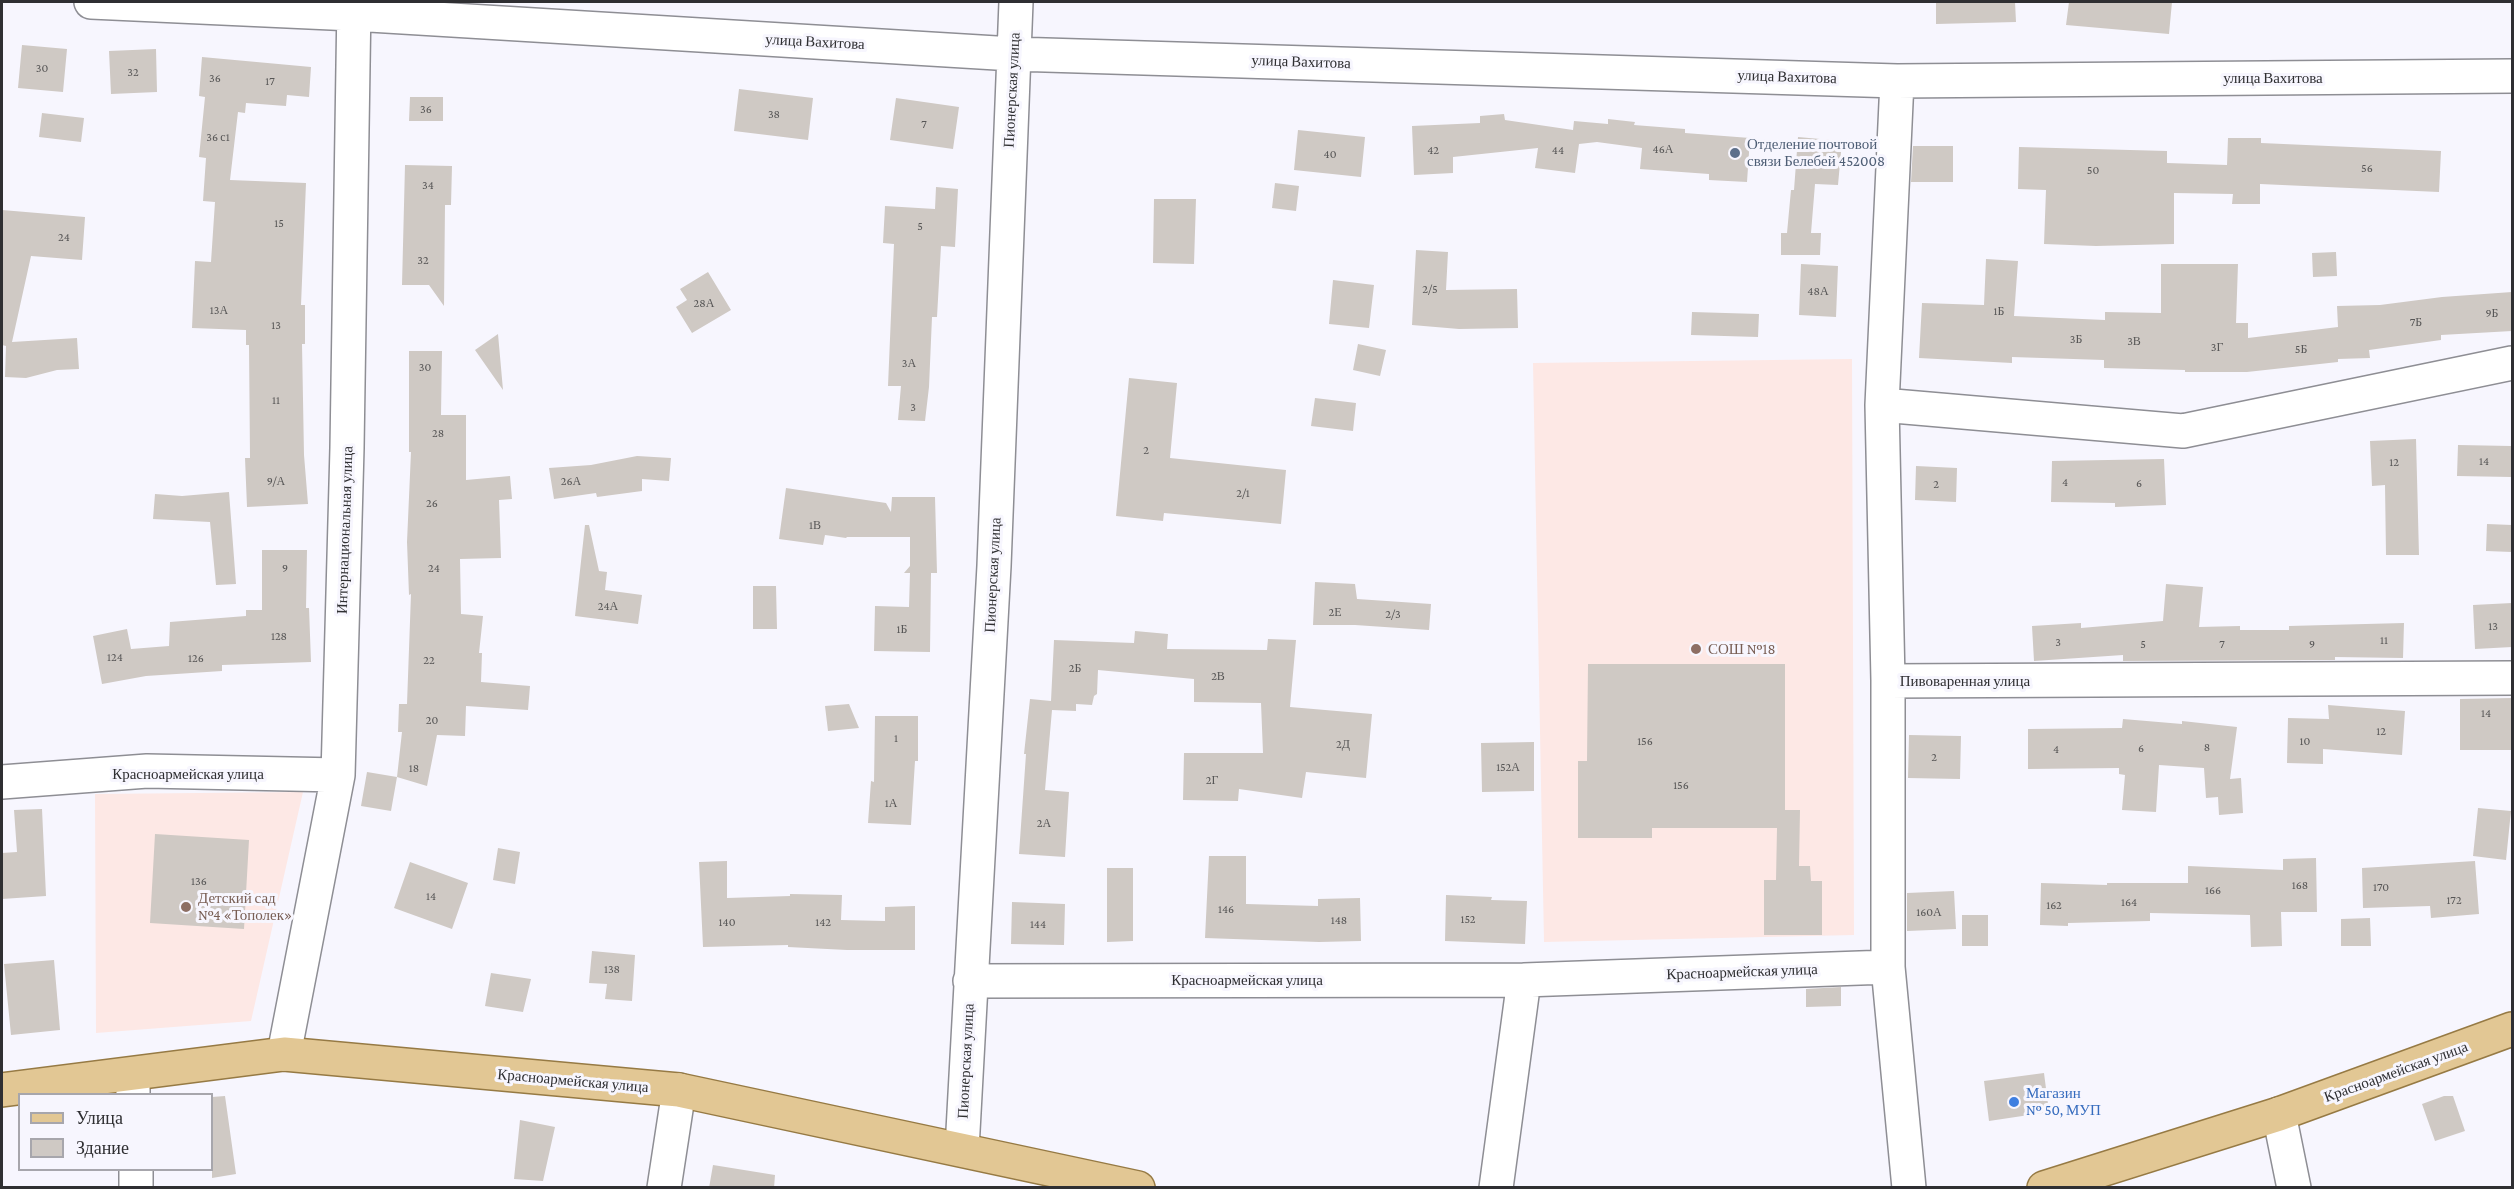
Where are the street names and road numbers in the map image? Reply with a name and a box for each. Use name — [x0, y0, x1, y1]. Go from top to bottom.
street label: улица Вахитова — [765, 30, 865, 54]
street label: Пионерская улица — [1000, 32, 1024, 148]
street label: улица Вахитова — [1251, 51, 1351, 73]
street label: улица Вахитова — [1737, 66, 1837, 88]
street label: улица Вахитова — [2223, 69, 2323, 87]
street label: Интернациональная улица — [333, 446, 357, 614]
street label: Пионерская улица — [981, 517, 1005, 633]
street label: Пивоваренная улица — [1900, 672, 2030, 690]
street label: Красноармейская улица — [112, 765, 264, 783]
street label: Красноармейская улица — [1666, 960, 1818, 984]
street label: Красноармейская улица — [1171, 971, 1323, 989]
street label: Пионерская улица — [954, 1003, 978, 1119]
street label: Красноармейская улица — [2322, 1038, 2470, 1106]
street label: Красноармейская улица — [497, 1065, 649, 1097]

